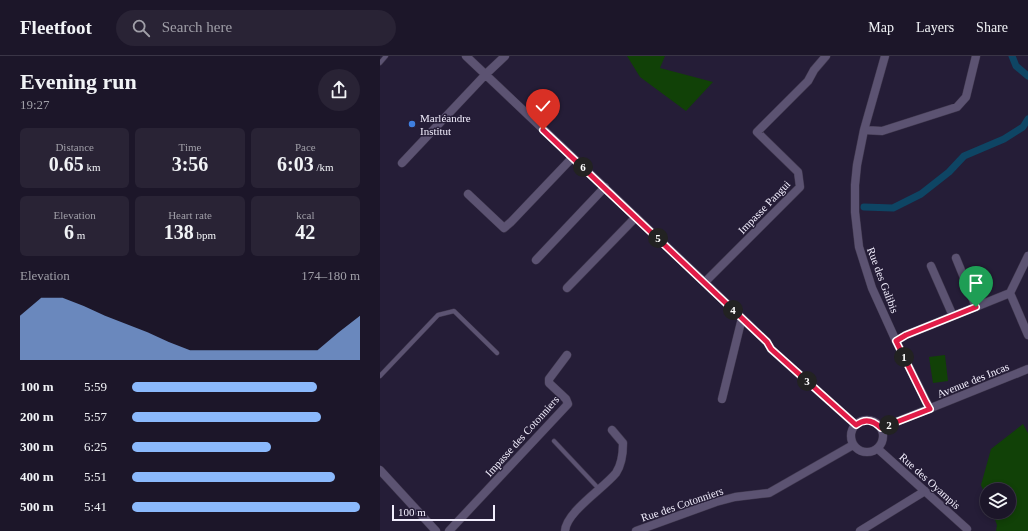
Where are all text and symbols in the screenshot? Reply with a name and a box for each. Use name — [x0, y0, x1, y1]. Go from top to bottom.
search box — [116, 10, 396, 46]
text: Fleetfoot — [20, 17, 92, 38]
icon: search — [130, 17, 152, 39]
text: Search here — [162, 19, 232, 35]
text: Map — [868, 20, 894, 35]
text: Layers — [916, 20, 954, 35]
text: Share — [976, 20, 1008, 35]
text: Evening run — [20, 69, 137, 94]
button: share — [318, 69, 360, 111]
pin — [526, 89, 560, 130]
icon: check — [532, 95, 554, 117]
text: 19:27 — [20, 97, 50, 112]
place label: Marléandre Institut — [420, 112, 471, 137]
marker: Marléandre Institut — [407, 119, 417, 129]
text: Distance — [55, 141, 94, 153]
text: Time — [179, 141, 201, 153]
text: Pace — [295, 141, 316, 153]
text: 0.65 — [49, 153, 84, 175]
text: 3:56 — [172, 153, 208, 175]
text: 6:03 — [277, 153, 314, 175]
pin: 6 — [573, 157, 593, 177]
text: km — [84, 161, 101, 173]
text: /km — [314, 161, 334, 173]
text: 6 — [580, 161, 586, 173]
street label: Impasse Pangui — [736, 178, 792, 236]
text: Elevation — [54, 209, 96, 221]
text: Heart rate — [168, 209, 212, 221]
text: kcal — [296, 209, 314, 221]
text: 6 — [64, 221, 74, 243]
text: 138 — [164, 221, 194, 243]
text: 42 — [295, 221, 315, 243]
pin: 5 — [648, 228, 668, 248]
text: m — [74, 229, 85, 241]
text: bpm — [194, 229, 216, 241]
text: 5 — [655, 232, 661, 244]
street label: Rue des Galibis — [865, 245, 901, 315]
pin — [959, 266, 993, 307]
text: Elevation — [20, 268, 70, 283]
text: 174–180 m — [301, 268, 360, 283]
icon: arrive — [965, 272, 987, 294]
pin: 4 — [723, 300, 743, 320]
text: 4 — [730, 304, 736, 316]
pin: 1 — [894, 347, 914, 367]
text: 1 — [901, 351, 907, 363]
street label: Avenue des Incas — [935, 360, 1011, 400]
pin: 3 — [797, 371, 817, 391]
text: 3 — [804, 375, 810, 387]
text: 100 m — [20, 379, 54, 394]
text: 5:59 — [84, 379, 107, 394]
street label: Impasse des Cotonniers — [483, 393, 561, 479]
text: 200 m — [20, 409, 54, 424]
text: 5:57 — [84, 409, 107, 424]
pin: 2 — [879, 415, 899, 435]
text: 2 — [886, 419, 892, 431]
text: 300 m — [20, 439, 54, 454]
text: 6:25 — [84, 439, 107, 454]
street label: Rue des Oyampis — [897, 451, 963, 511]
text: 400 m — [20, 469, 54, 484]
text: 5:51 — [84, 469, 107, 484]
map controls — [980, 483, 1016, 519]
button: layers — [980, 483, 1016, 519]
street label: Rue des Cotonniers — [639, 484, 725, 524]
text: 500 m — [20, 499, 54, 514]
text: 5:41 — [84, 499, 107, 514]
scale bar — [392, 503, 495, 522]
text: 100 m — [398, 506, 426, 518]

